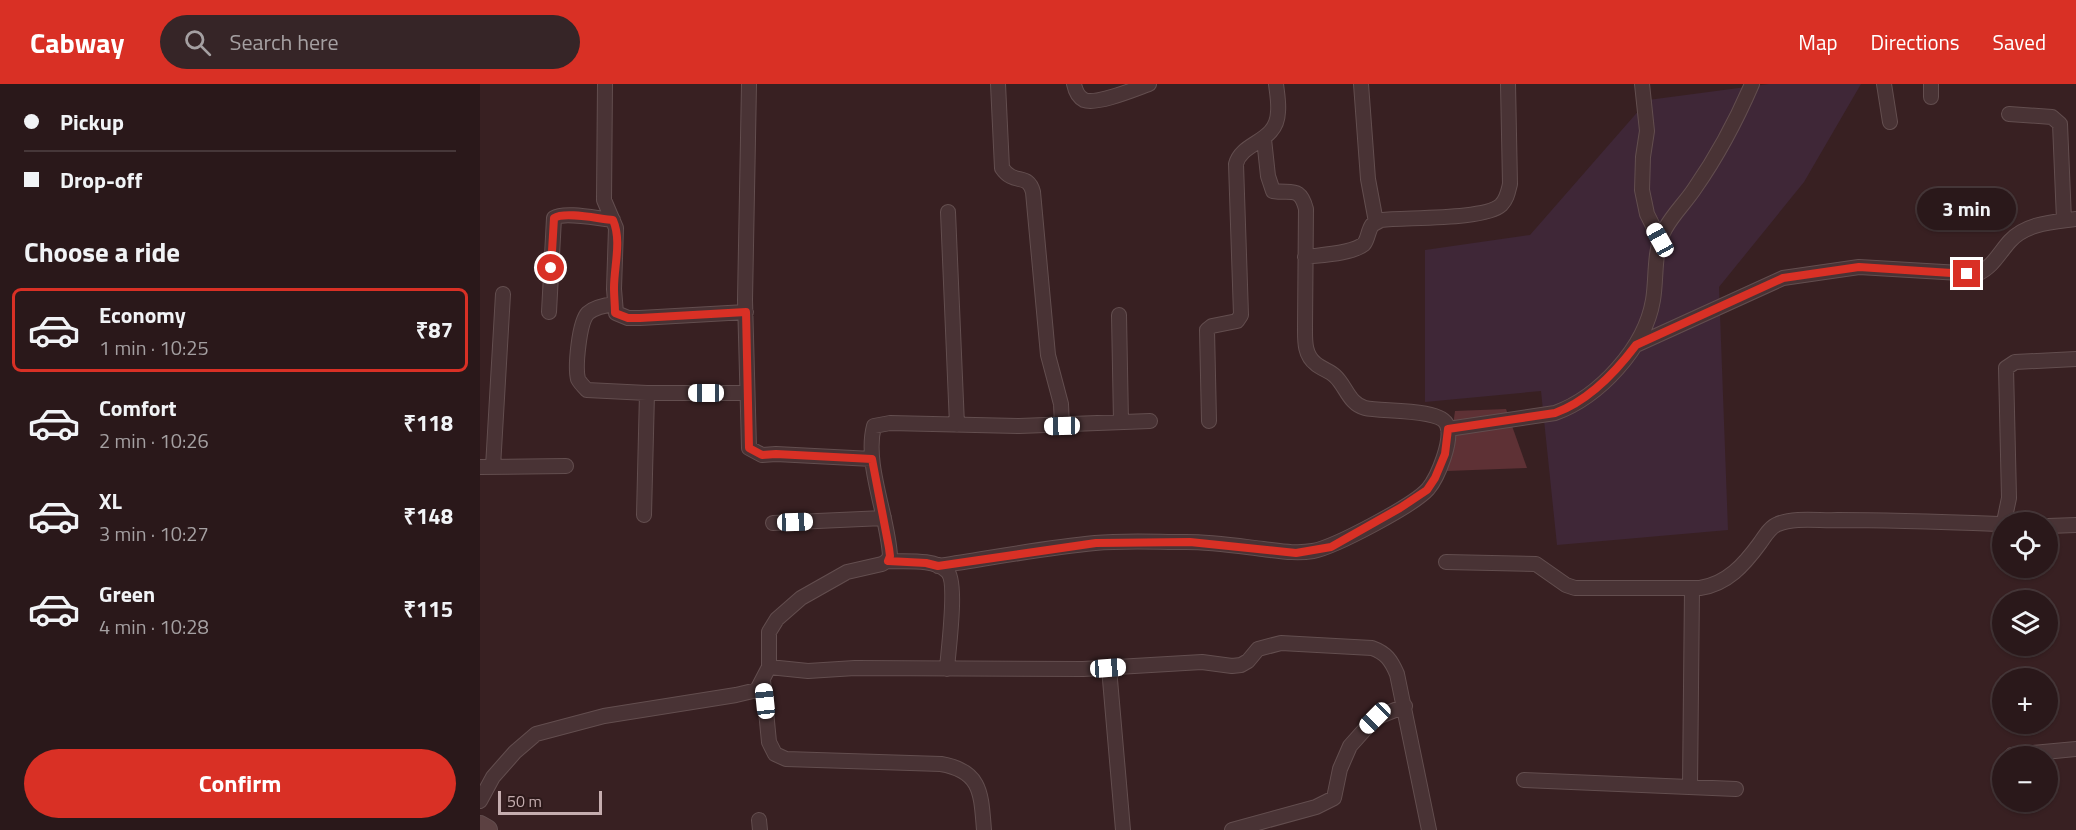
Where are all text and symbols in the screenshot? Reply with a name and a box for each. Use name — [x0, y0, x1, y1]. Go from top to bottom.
search box — [160, 15, 580, 69]
text: Cabway — [30, 21, 124, 64]
text: Search here — [229, 25, 339, 59]
icon: search — [181, 26, 214, 59]
text: Map — [1798, 26, 1838, 58]
text: Directions — [1871, 26, 1960, 58]
text: Saved — [1993, 26, 2046, 58]
text: Pickup — [60, 105, 124, 139]
text: Drop-off — [60, 163, 142, 197]
callout: 3 min — [1918, 187, 2017, 229]
text: 3 min — [1942, 193, 1991, 224]
car — [1643, 220, 1677, 260]
text: Choose a ride — [24, 231, 180, 272]
route start — [537, 254, 564, 281]
route end — [1953, 260, 1980, 287]
text: Economy — [99, 298, 186, 332]
icon: car — [27, 303, 81, 357]
text: ₹87 — [416, 313, 453, 347]
text: 1 min · 10:25 — [99, 332, 209, 363]
car — [688, 384, 724, 402]
text: Comfort — [99, 391, 177, 425]
icon: car — [27, 396, 81, 450]
text: ₹118 — [403, 406, 453, 440]
car — [1044, 417, 1080, 435]
text: 2 min · 10:26 — [99, 425, 209, 456]
text: XL — [99, 484, 122, 518]
icon: car — [27, 489, 81, 543]
text: ₹148 — [403, 499, 453, 533]
car — [777, 512, 813, 532]
map controls — [1992, 512, 2058, 812]
button: locate — [1992, 512, 2058, 578]
text: 3 min · 10:27 — [99, 518, 209, 549]
text: Green — [99, 577, 155, 611]
icon: car — [27, 582, 81, 636]
button: layers — [1992, 590, 2058, 656]
text: ₹115 — [403, 592, 453, 626]
text: 4 min · 10:28 — [99, 611, 209, 642]
car — [1089, 658, 1127, 678]
button: + — [1992, 668, 2058, 734]
car — [754, 682, 776, 720]
car — [1356, 699, 1394, 737]
button: − — [1992, 746, 2058, 812]
button: Confirm — [24, 749, 456, 818]
scale bar — [498, 788, 602, 816]
text: 50 m — [507, 789, 542, 813]

